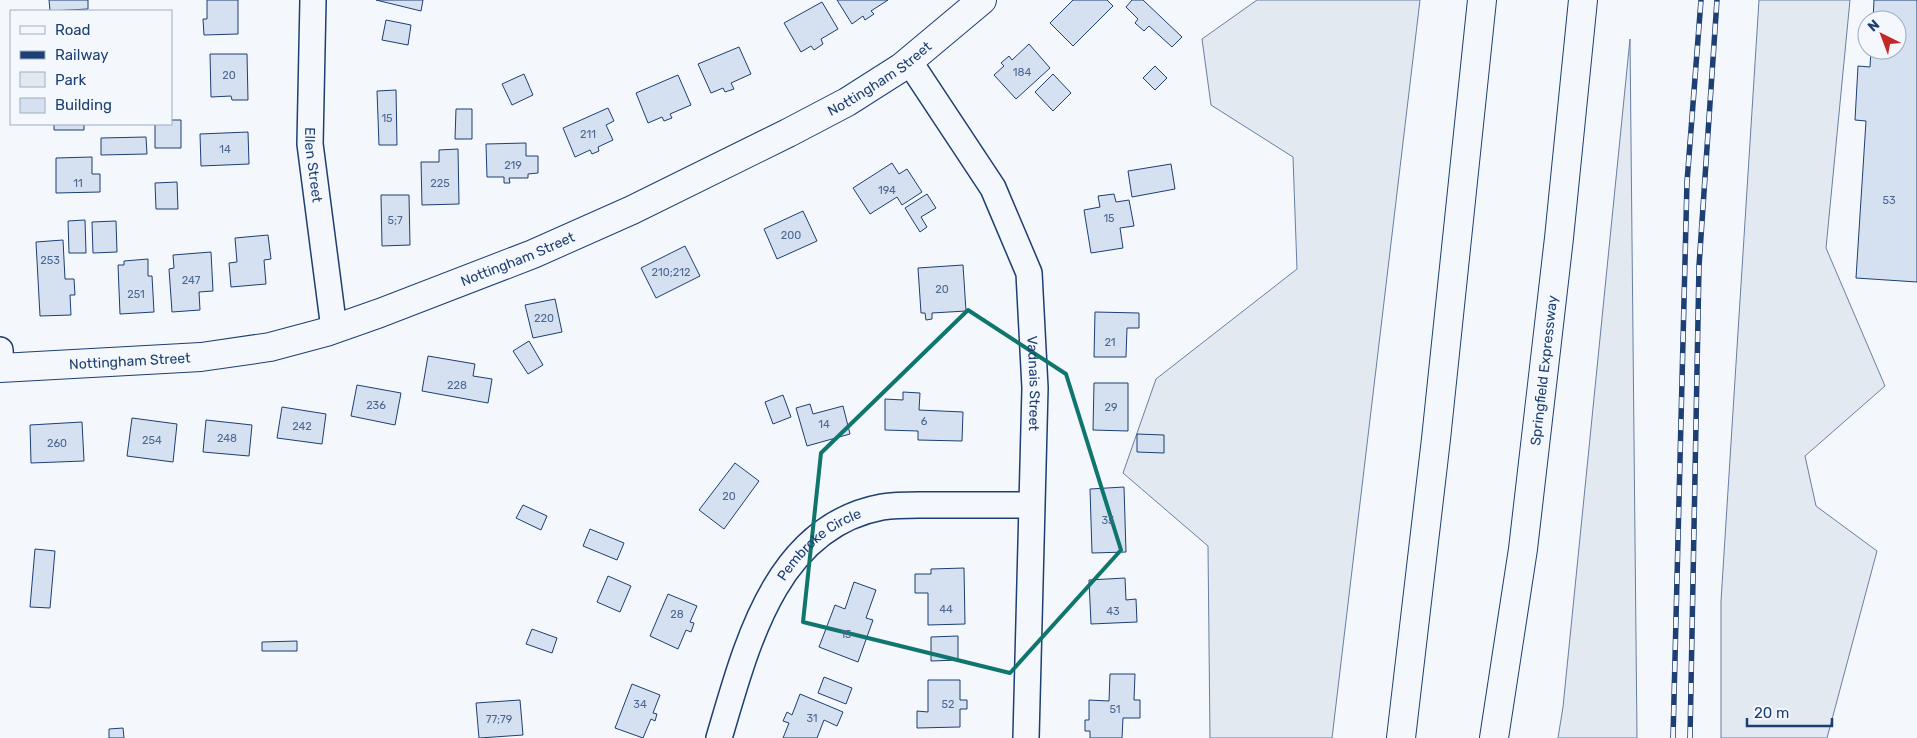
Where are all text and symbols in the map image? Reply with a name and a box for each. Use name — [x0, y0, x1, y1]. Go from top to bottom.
legend — [10, 10, 172, 125]
north arrow — [1857, 10, 1907, 60]
text: N — [1864, 16, 1883, 35]
text: Road — [55, 21, 91, 39]
street label: Nottingham Street — [825, 38, 935, 120]
text: Railway — [55, 46, 109, 64]
house number: 184 — [1013, 66, 1031, 79]
house number: 20 — [222, 69, 236, 82]
text: Park — [55, 71, 86, 89]
text: Building — [55, 96, 112, 114]
house number: 15 — [381, 112, 393, 125]
street label: Ellen Street — [301, 127, 326, 204]
house number: 211 — [580, 128, 596, 141]
house number: 14 — [219, 143, 231, 156]
house number: 219 — [504, 159, 522, 172]
house number: 11 — [73, 177, 83, 190]
house number: 225 — [430, 177, 450, 190]
house number: 194 — [878, 184, 896, 197]
house number: 53 — [1882, 194, 1896, 207]
house number: 15 — [1103, 212, 1115, 225]
house number: 5;7 — [387, 214, 403, 227]
street label: Nottingham Street — [458, 228, 578, 290]
house number: 200 — [781, 229, 801, 242]
house number: 253 — [40, 254, 60, 267]
house number: 210;212 — [652, 266, 690, 279]
house number: 247 — [182, 274, 201, 287]
house number: 20 — [935, 283, 949, 296]
house number: 251 — [127, 288, 145, 301]
street label: Springfield Expressway — [1527, 294, 1561, 447]
house number: 220 — [534, 312, 554, 325]
street label: Vadnais Street — [1023, 335, 1043, 432]
house number: 21 — [1104, 336, 1116, 349]
street label: Nottingham Street — [69, 350, 192, 373]
house number: 228 — [447, 379, 467, 392]
house number: 236 — [366, 399, 386, 412]
house number: 29 — [1105, 401, 1117, 414]
house number: 6 — [921, 415, 928, 428]
house number: 14 — [818, 418, 830, 431]
house number: 242 — [292, 420, 312, 433]
house number: 248 — [217, 432, 237, 445]
house number: 254 — [142, 434, 162, 447]
house number: 260 — [47, 437, 67, 450]
house number: 20 — [722, 490, 736, 503]
street label: Pembroke Circle — [774, 505, 864, 584]
house number: 35 — [1101, 514, 1115, 527]
house number: 44 — [939, 603, 953, 616]
house number: 43 — [1106, 605, 1120, 618]
house number: 28 — [670, 608, 684, 621]
house number: 15 — [840, 628, 852, 641]
scale bar — [1747, 696, 1832, 728]
house number: 34 — [633, 698, 647, 711]
house number: 52 — [942, 698, 955, 711]
house number: 51 — [1109, 703, 1121, 716]
text: 20 m — [1754, 704, 1789, 722]
house number: 31 — [806, 712, 818, 725]
house number: 77;79 — [486, 713, 512, 726]

